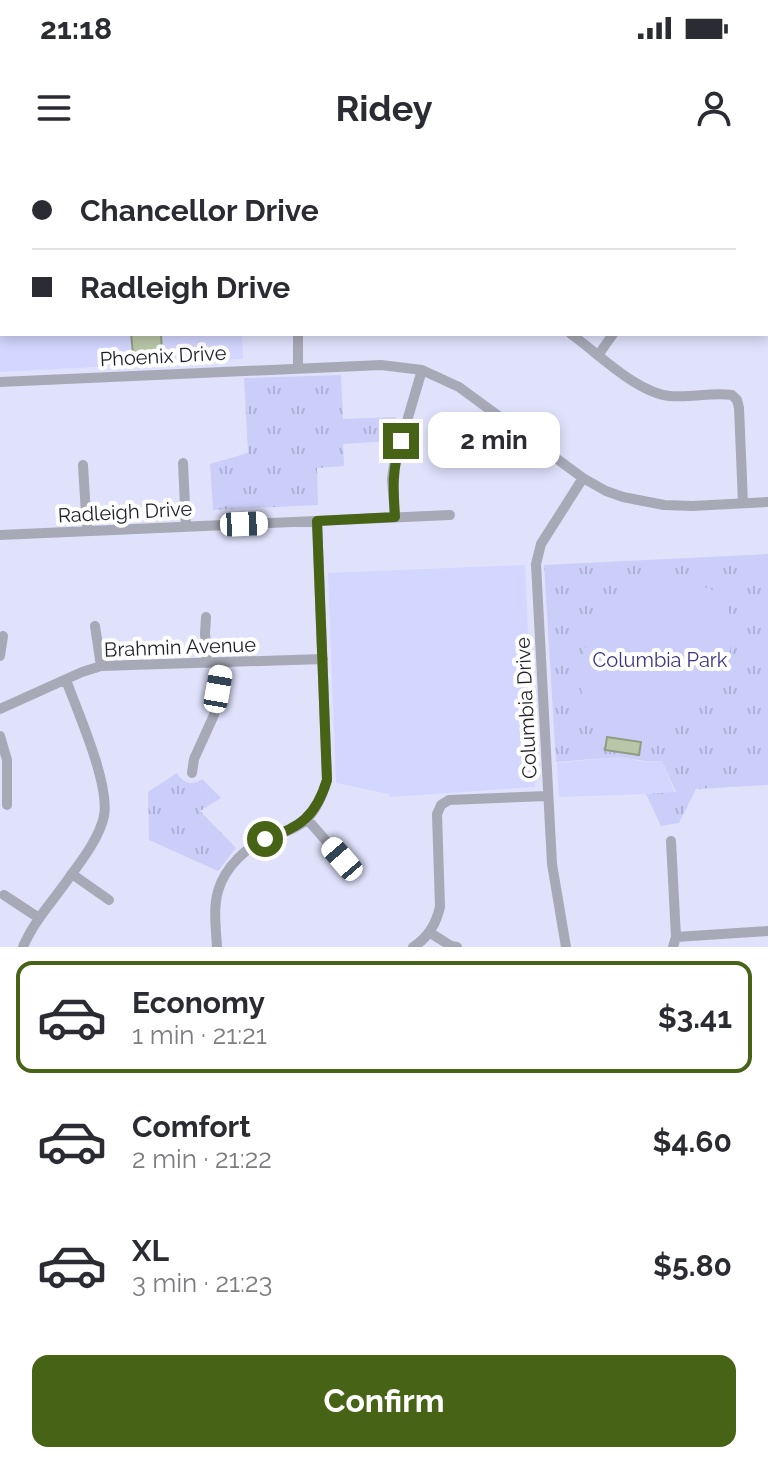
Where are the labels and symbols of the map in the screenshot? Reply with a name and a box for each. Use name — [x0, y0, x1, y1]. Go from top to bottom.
street label: Phoenix Drive — [99, 341, 227, 371]
callout: 2 min — [429, 413, 561, 469]
route end — [383, 423, 419, 459]
street label: Radleigh Drive — [57, 496, 193, 528]
car — [220, 511, 268, 537]
street label: Brahmin Avenue — [104, 632, 257, 662]
street label: Columbia Drive — [510, 636, 542, 779]
park label: Columbia Park — [593, 648, 728, 672]
car — [202, 663, 234, 715]
route start — [247, 821, 283, 857]
car — [317, 833, 367, 885]

